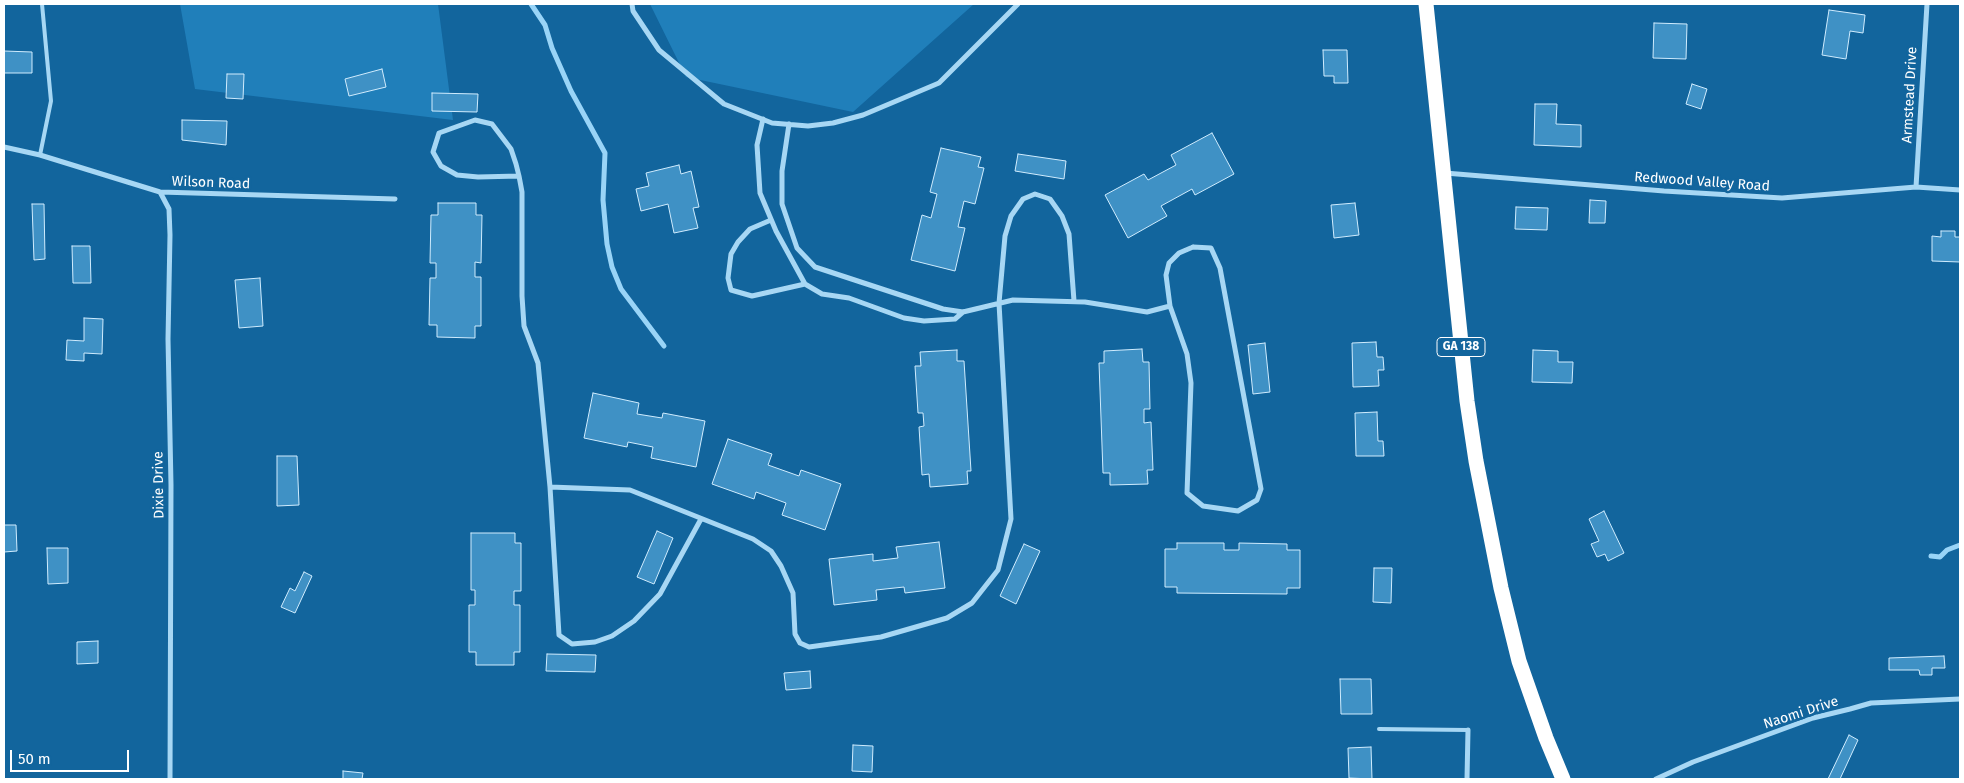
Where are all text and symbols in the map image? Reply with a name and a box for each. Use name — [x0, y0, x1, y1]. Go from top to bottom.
street label: Armstead Drive — [1899, 46, 1921, 144]
street label: Redwood Valley Road — [1634, 169, 1770, 195]
street label: Wilson Road — [171, 173, 251, 193]
road number: GA 138 — [1437, 338, 1485, 357]
street label: Dixie Drive — [150, 451, 168, 519]
street label: Naomi Drive — [1761, 693, 1841, 733]
scale bar — [12, 740, 131, 772]
text: 50 m — [18, 750, 51, 768]

